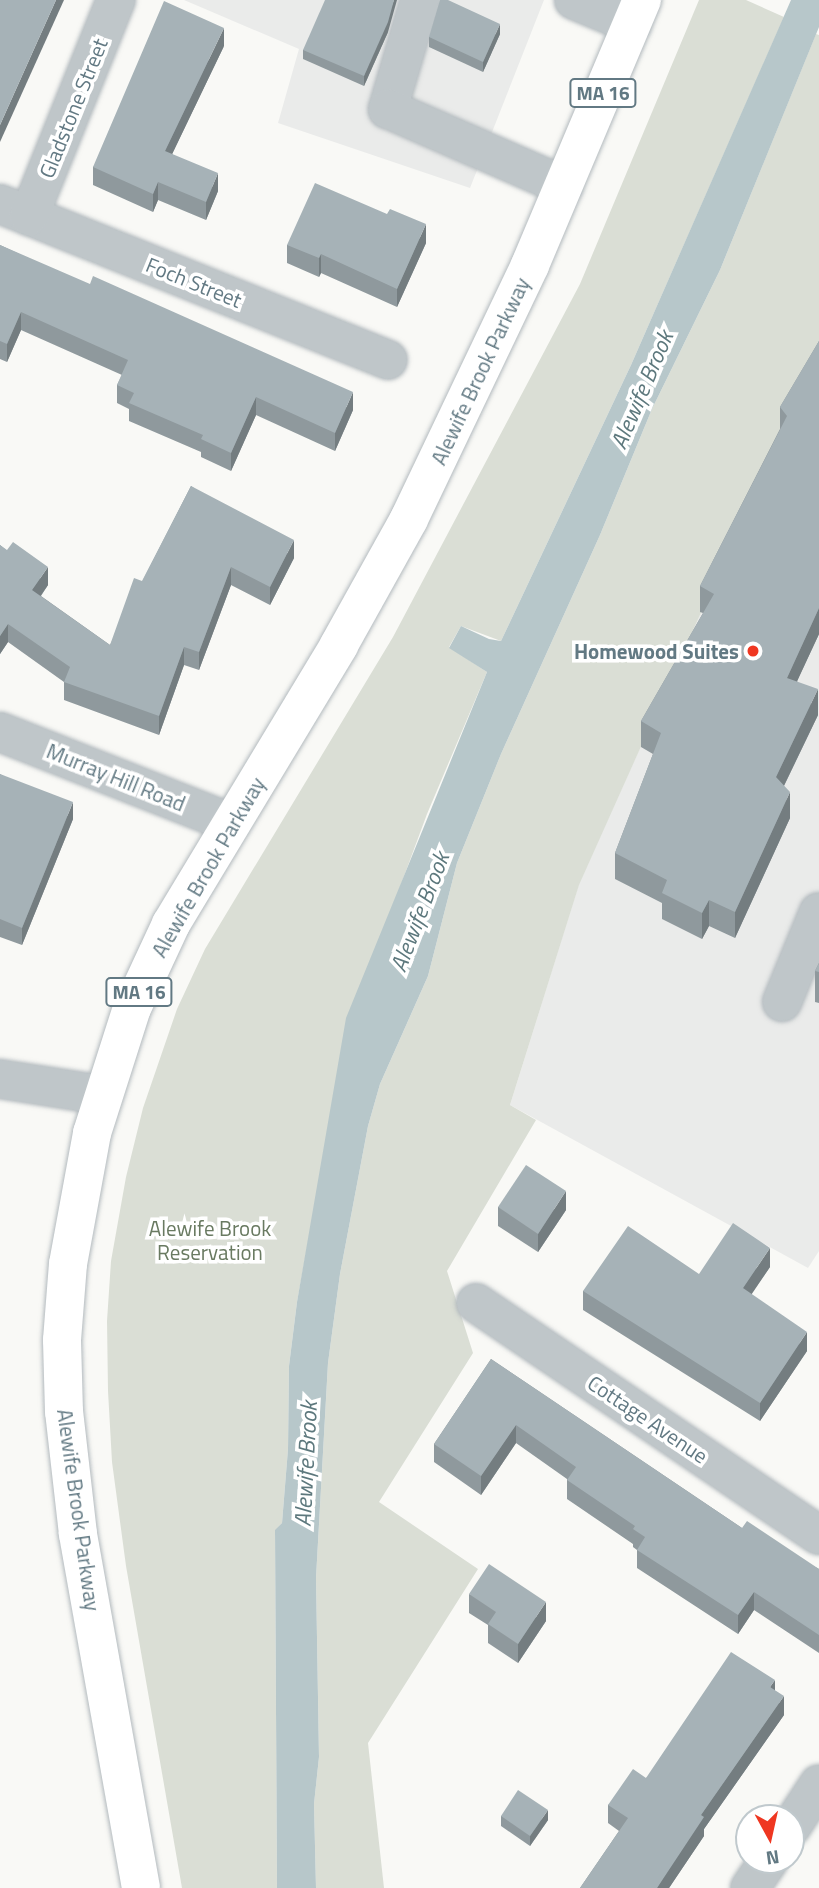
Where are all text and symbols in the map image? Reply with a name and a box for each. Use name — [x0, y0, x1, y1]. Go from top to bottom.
street label: Gladstone Street — [34, 35, 112, 181]
road number: MA 16 — [568, 78, 638, 108]
street label: Foch Street — [142, 251, 246, 313]
street label: Alewife Brook Parkway — [425, 273, 535, 469]
water label: Alewife Brook — [605, 327, 679, 453]
place label: Homewood Suites — [574, 638, 739, 664]
marker: Homewood Suites — [745, 643, 761, 659]
street label: Murray Hill Road — [43, 738, 189, 816]
street label: Alewife Brook Parkway — [146, 772, 270, 962]
water label: Alewife Brook — [385, 848, 455, 976]
road number: MA 16 — [104, 976, 174, 1008]
park label: Alewife Brook Reservation — [149, 1215, 271, 1265]
street label: Cottage Avenue — [583, 1370, 713, 1468]
water label: Alewife Brook — [289, 1401, 323, 1527]
street label: Alewife Brook Parkway — [52, 1407, 106, 1613]
north arrow — [735, 1804, 805, 1874]
text: N — [764, 1843, 781, 1874]

